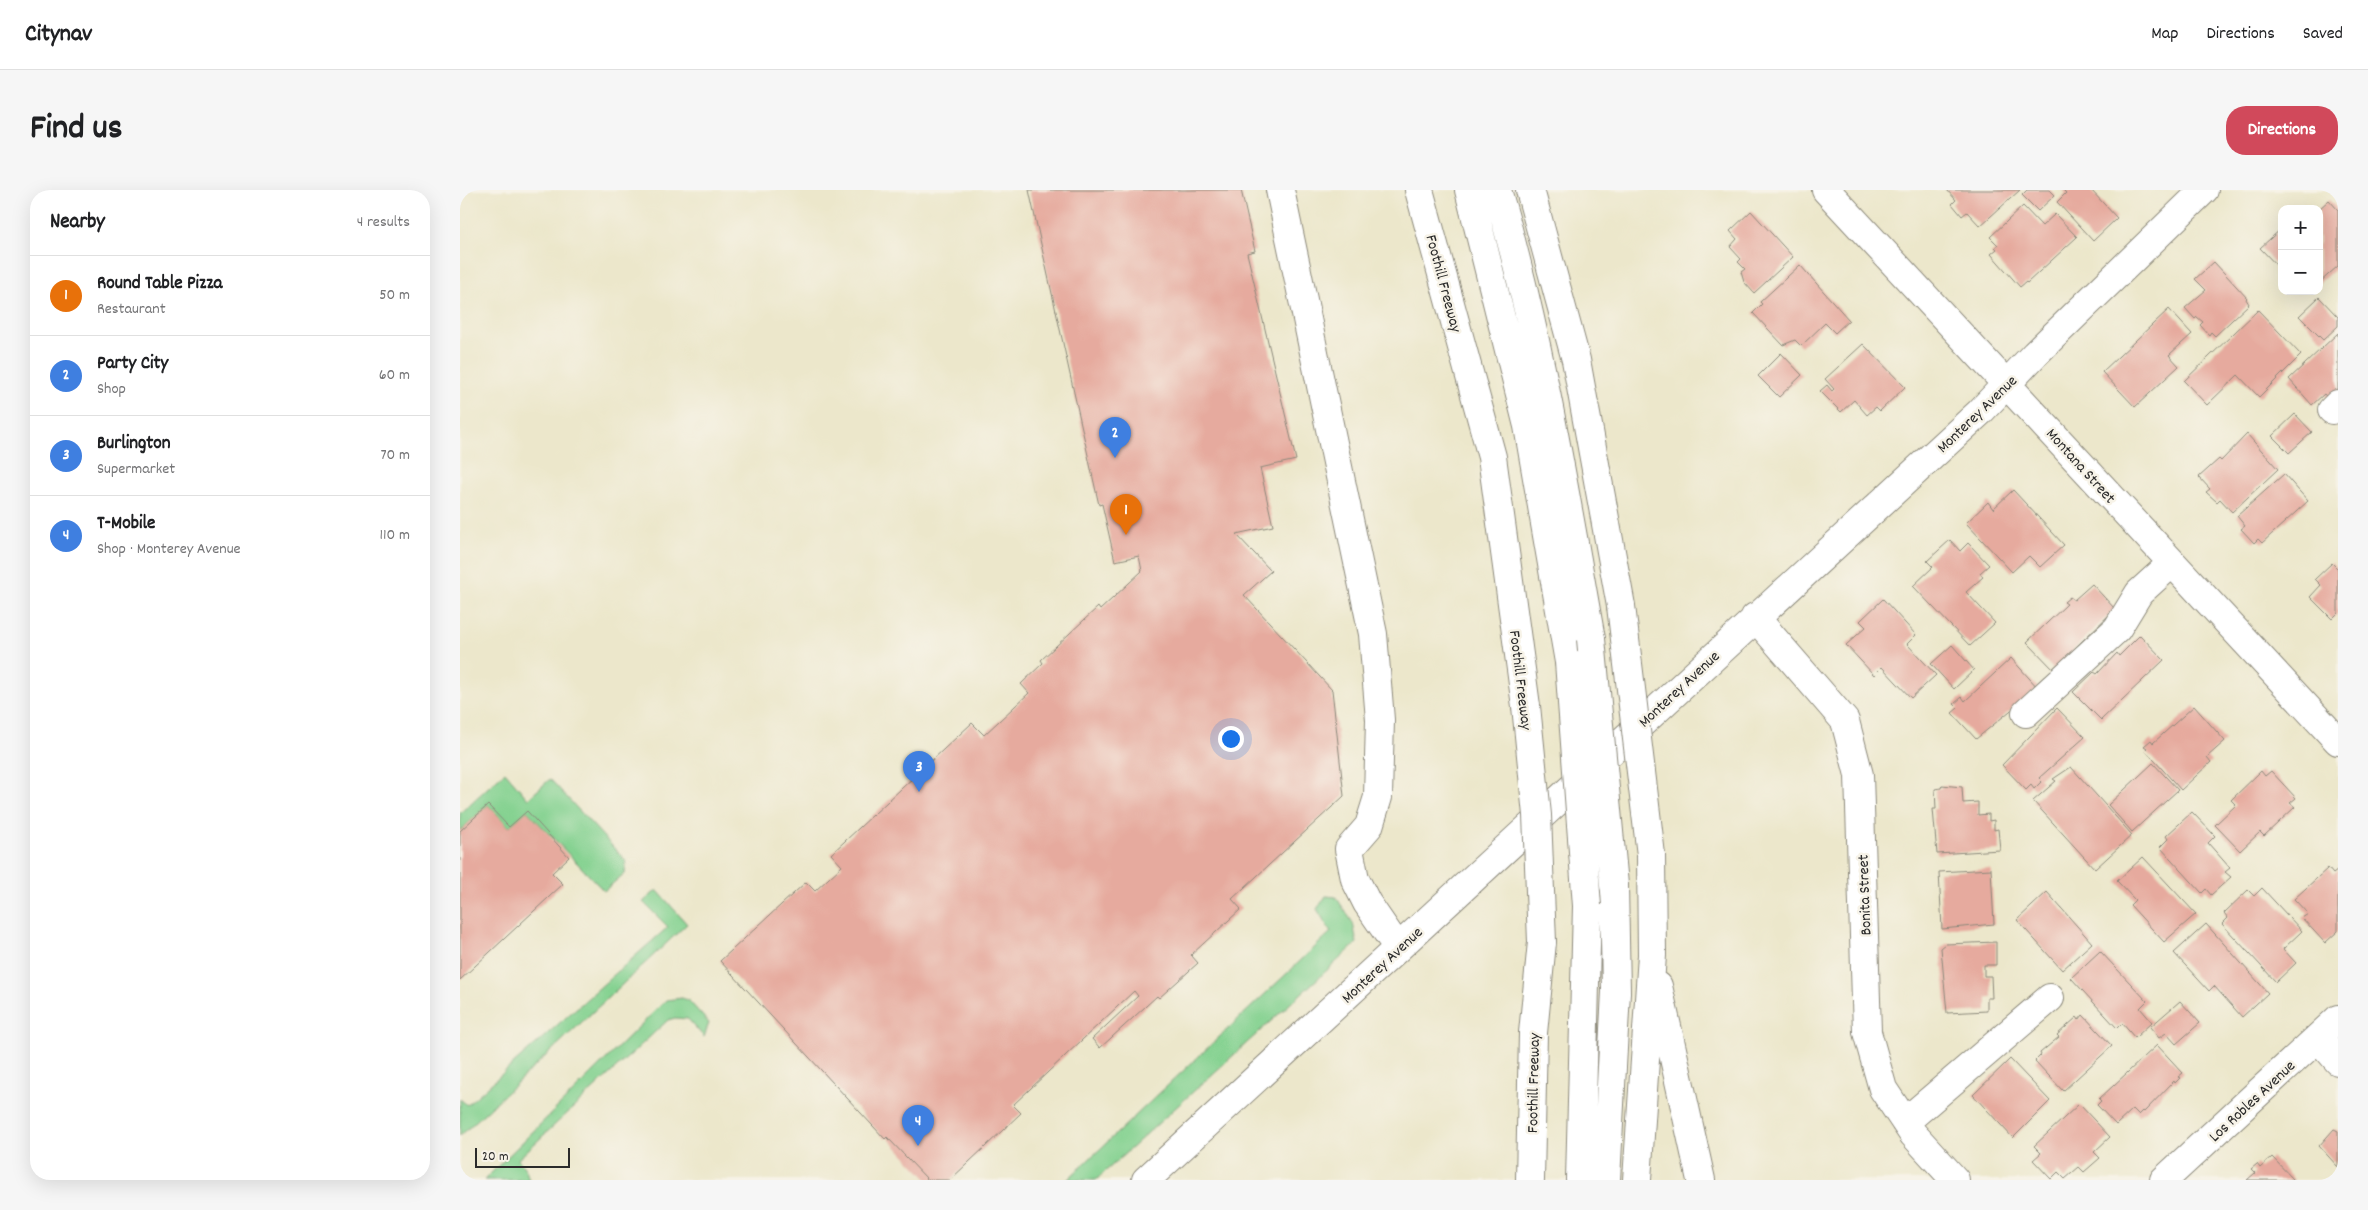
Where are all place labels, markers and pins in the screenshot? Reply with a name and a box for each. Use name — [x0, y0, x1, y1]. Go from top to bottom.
pin: 2 — [1099, 417, 1131, 458]
pin: 1 — [1110, 494, 1142, 535]
pin: 3 — [903, 751, 935, 792]
pin: 4 — [902, 1105, 934, 1146]

